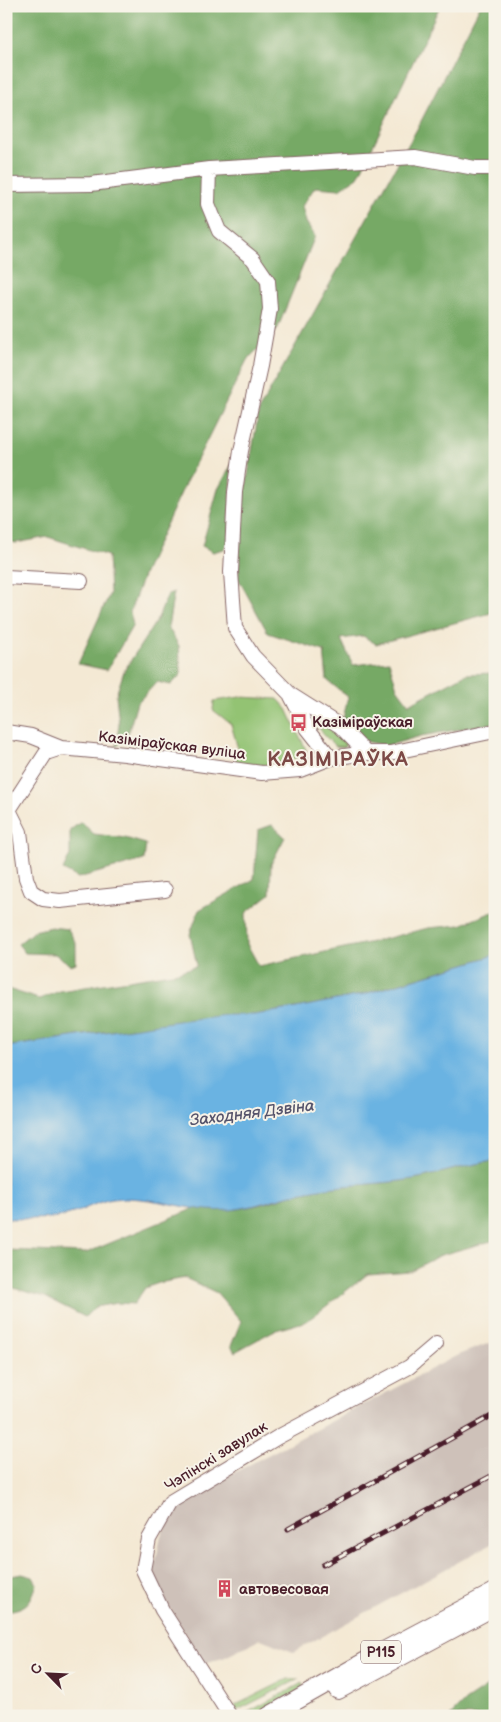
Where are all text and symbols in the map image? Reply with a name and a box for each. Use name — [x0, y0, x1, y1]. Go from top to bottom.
bus stop icon: Казіміраўская — [288, 712, 308, 732]
place label: Казіміраўская — [312, 713, 413, 732]
street label: Казіміраўская вуліца — [97, 727, 247, 764]
district label: КАЗІМІРАЎКА — [267, 748, 409, 772]
water label: Заходняя Дзвіна — [189, 1096, 315, 1131]
street label: Чэпінскі завулак — [161, 1417, 271, 1496]
building icon: автовесовая — [215, 1579, 235, 1599]
place label: автовесовая — [239, 1580, 329, 1599]
road number: Р115 — [361, 1640, 401, 1664]
north arrow — [22, 1650, 72, 1700]
text: С — [27, 1661, 46, 1677]

